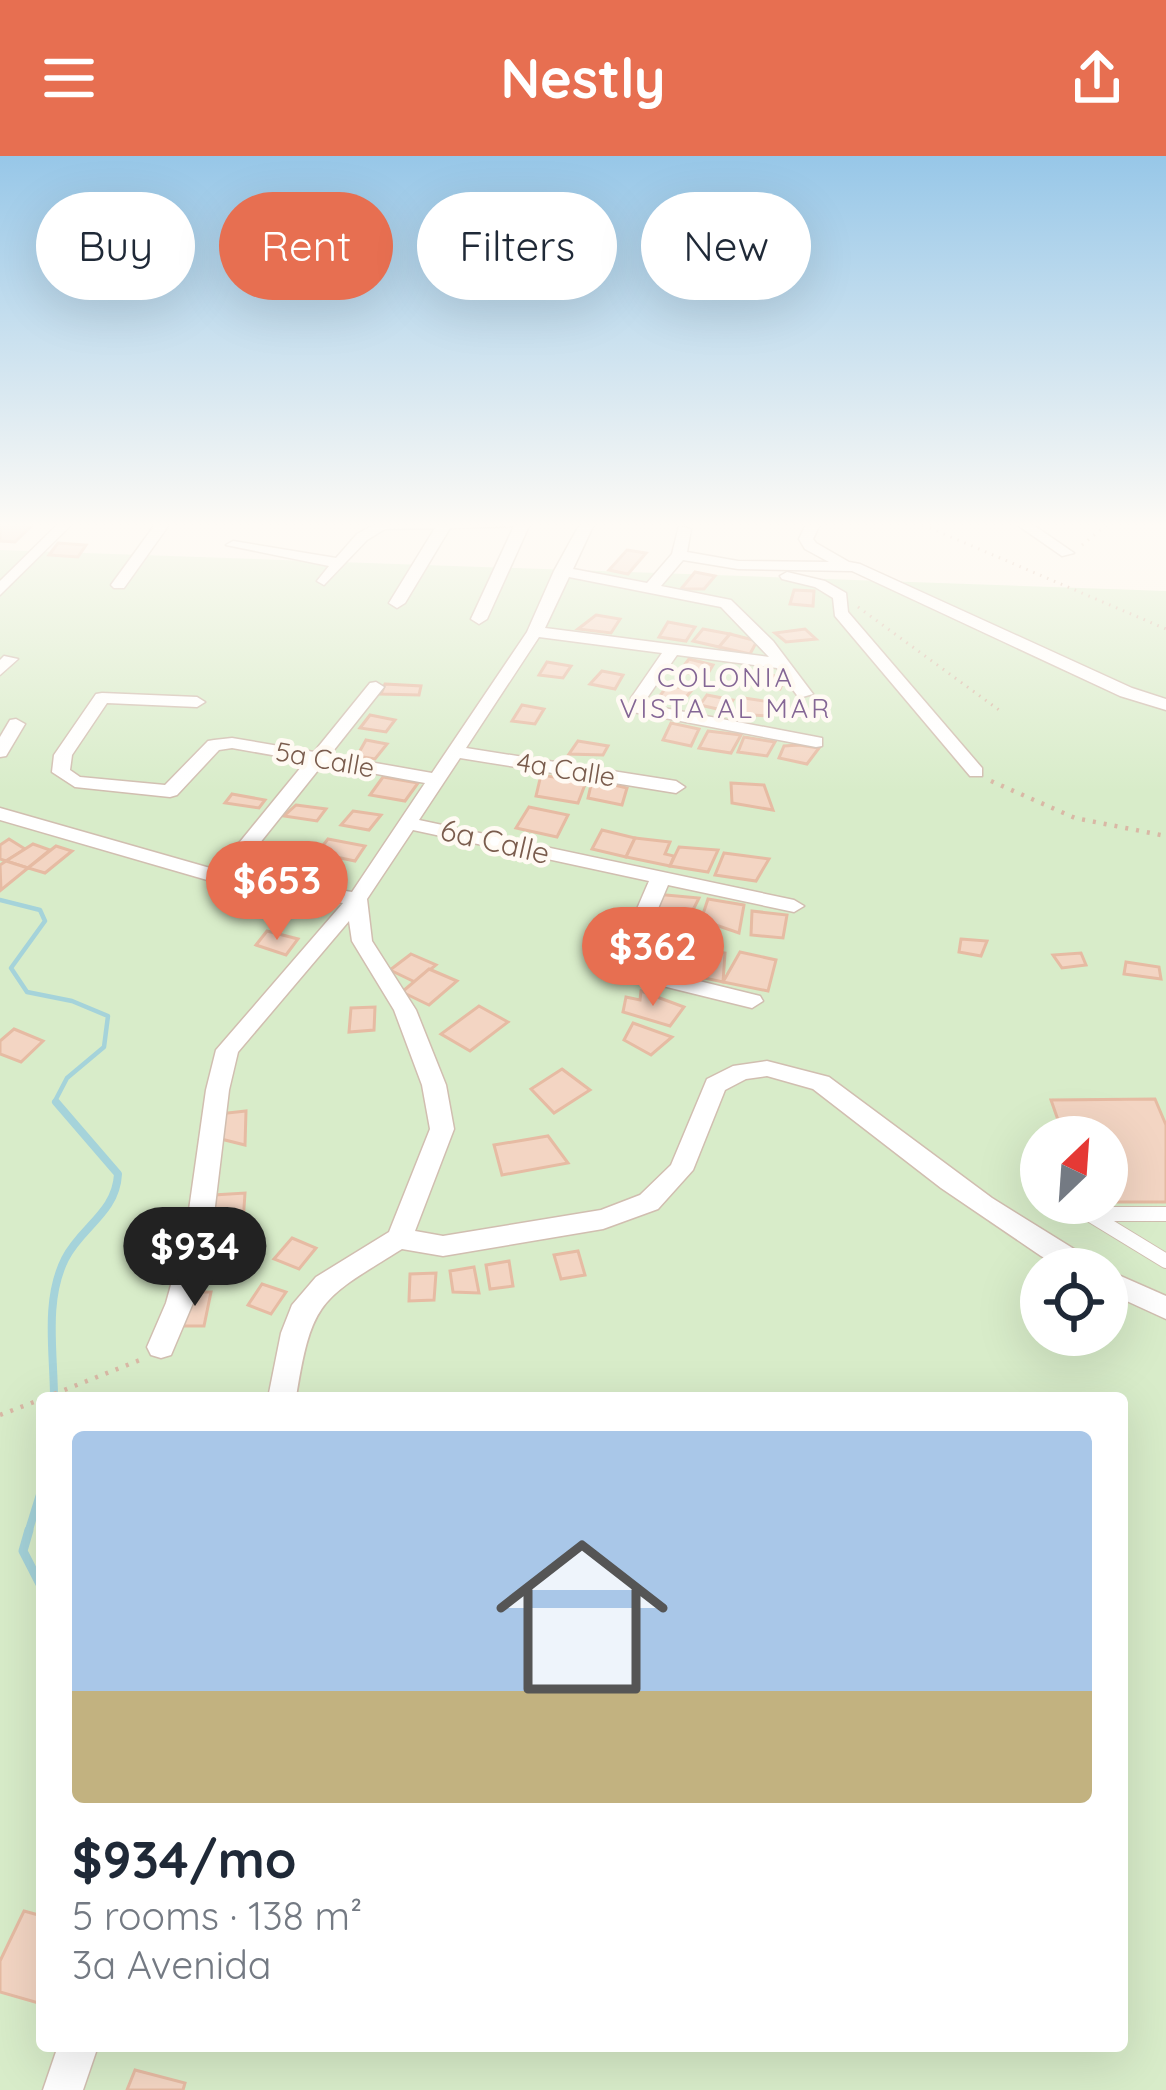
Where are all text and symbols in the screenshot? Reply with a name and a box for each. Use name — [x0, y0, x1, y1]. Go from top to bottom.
text: Nestly — [500, 44, 666, 112]
icon: menu — [36, 45, 102, 111]
icon: share — [1064, 45, 1130, 111]
chip: Buy — [36, 192, 195, 300]
chip: Rent — [219, 192, 393, 300]
chip: Filters — [417, 192, 617, 300]
chip: New — [641, 192, 811, 300]
district label: COLONIA VISTA AL MAR — [620, 660, 832, 725]
street label: 5a Calle — [273, 734, 377, 784]
street label: 4a Calle — [514, 744, 618, 794]
street label: 6a Calle — [437, 810, 553, 872]
pin: $653 — [206, 841, 348, 943]
text: $653 — [233, 855, 321, 904]
pin: $362 — [582, 907, 724, 1009]
text: $362 — [609, 921, 697, 970]
north arrow — [1020, 1116, 1128, 1224]
map controls — [1020, 1116, 1128, 1356]
pin: $934 — [124, 1207, 266, 1309]
text: $934 — [150, 1221, 240, 1270]
button: locate — [1020, 1248, 1128, 1356]
icon: home — [474, 1509, 690, 1725]
text: $934/mo — [72, 1827, 297, 1891]
text: 5 rooms · 138 m² — [72, 1891, 362, 1940]
text: 3a Avenida — [72, 1940, 272, 1989]

